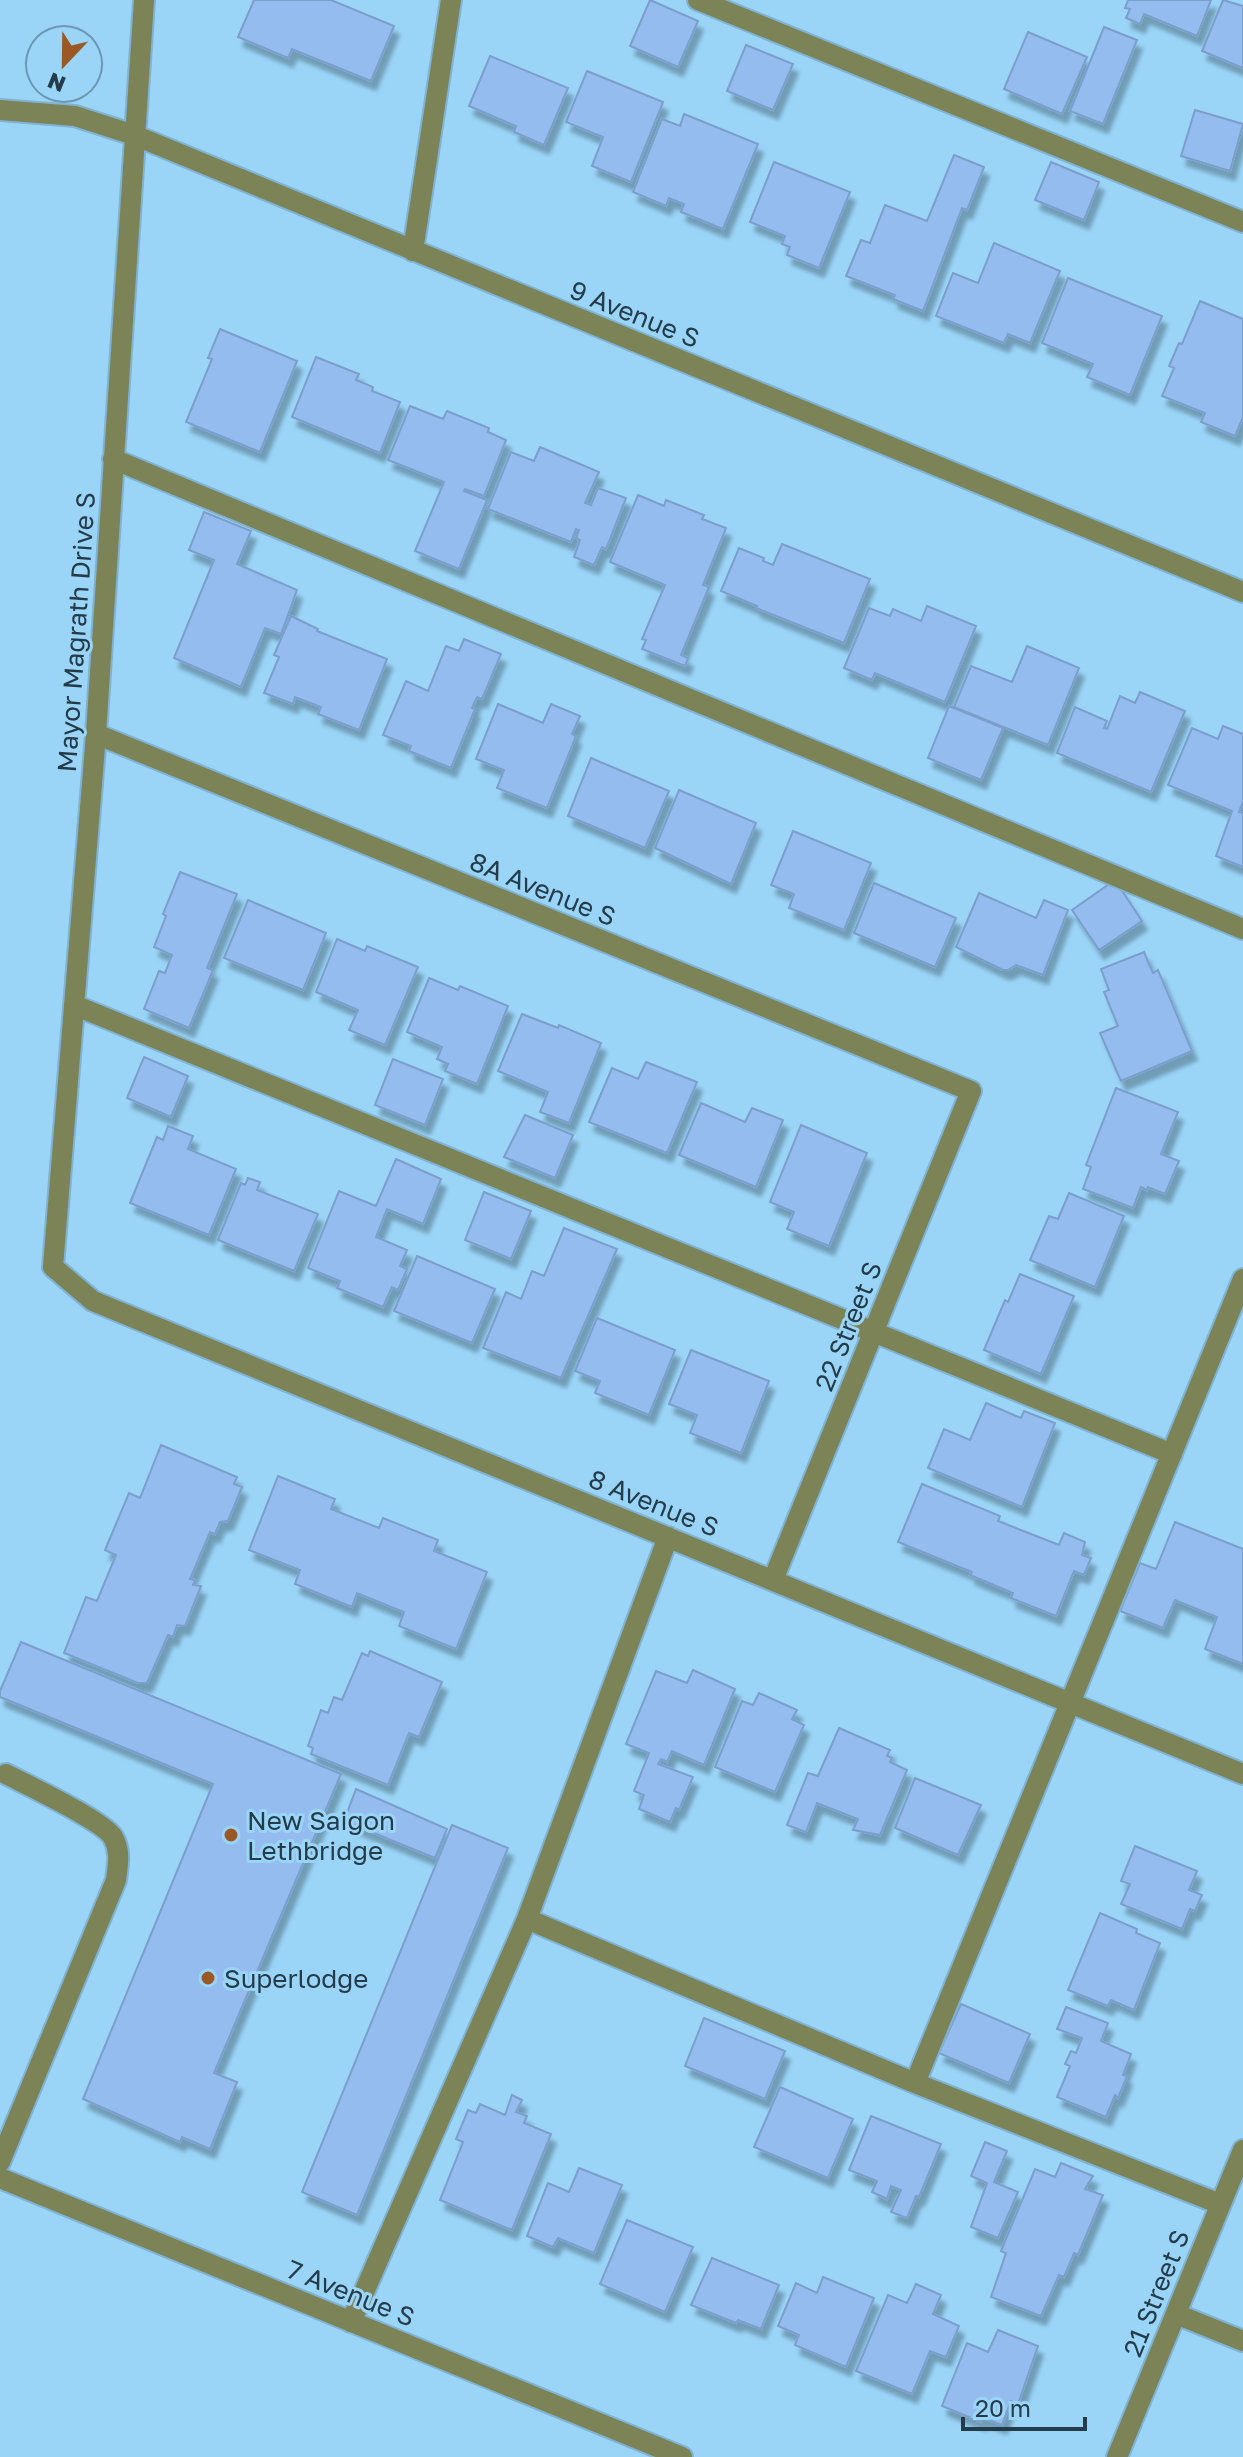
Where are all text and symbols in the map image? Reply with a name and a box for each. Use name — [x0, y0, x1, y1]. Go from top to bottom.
north arrow — [24, 24, 104, 104]
text: N — [44, 67, 69, 99]
street label: 9 Avenue S — [566, 274, 704, 354]
street label: Mayor Magrath Drive S — [51, 491, 101, 773]
street label: 8A Avenue S — [465, 846, 621, 932]
street label: 22 Street S — [808, 1257, 888, 1395]
street label: 8 Avenue S — [585, 1463, 723, 1543]
place label: New Saigon Lethbridge — [247, 1805, 395, 1866]
marker: New Saigon Lethbridge — [222, 1826, 240, 1844]
place label: Superlodge — [224, 1963, 368, 1994]
marker: Superlodge — [199, 1969, 217, 1987]
street label: 21 Street S — [1116, 2225, 1196, 2361]
street label: 7 Avenue S — [283, 2253, 419, 2333]
scale bar — [963, 2381, 1085, 2431]
text: 20 m — [975, 2393, 1031, 2422]

